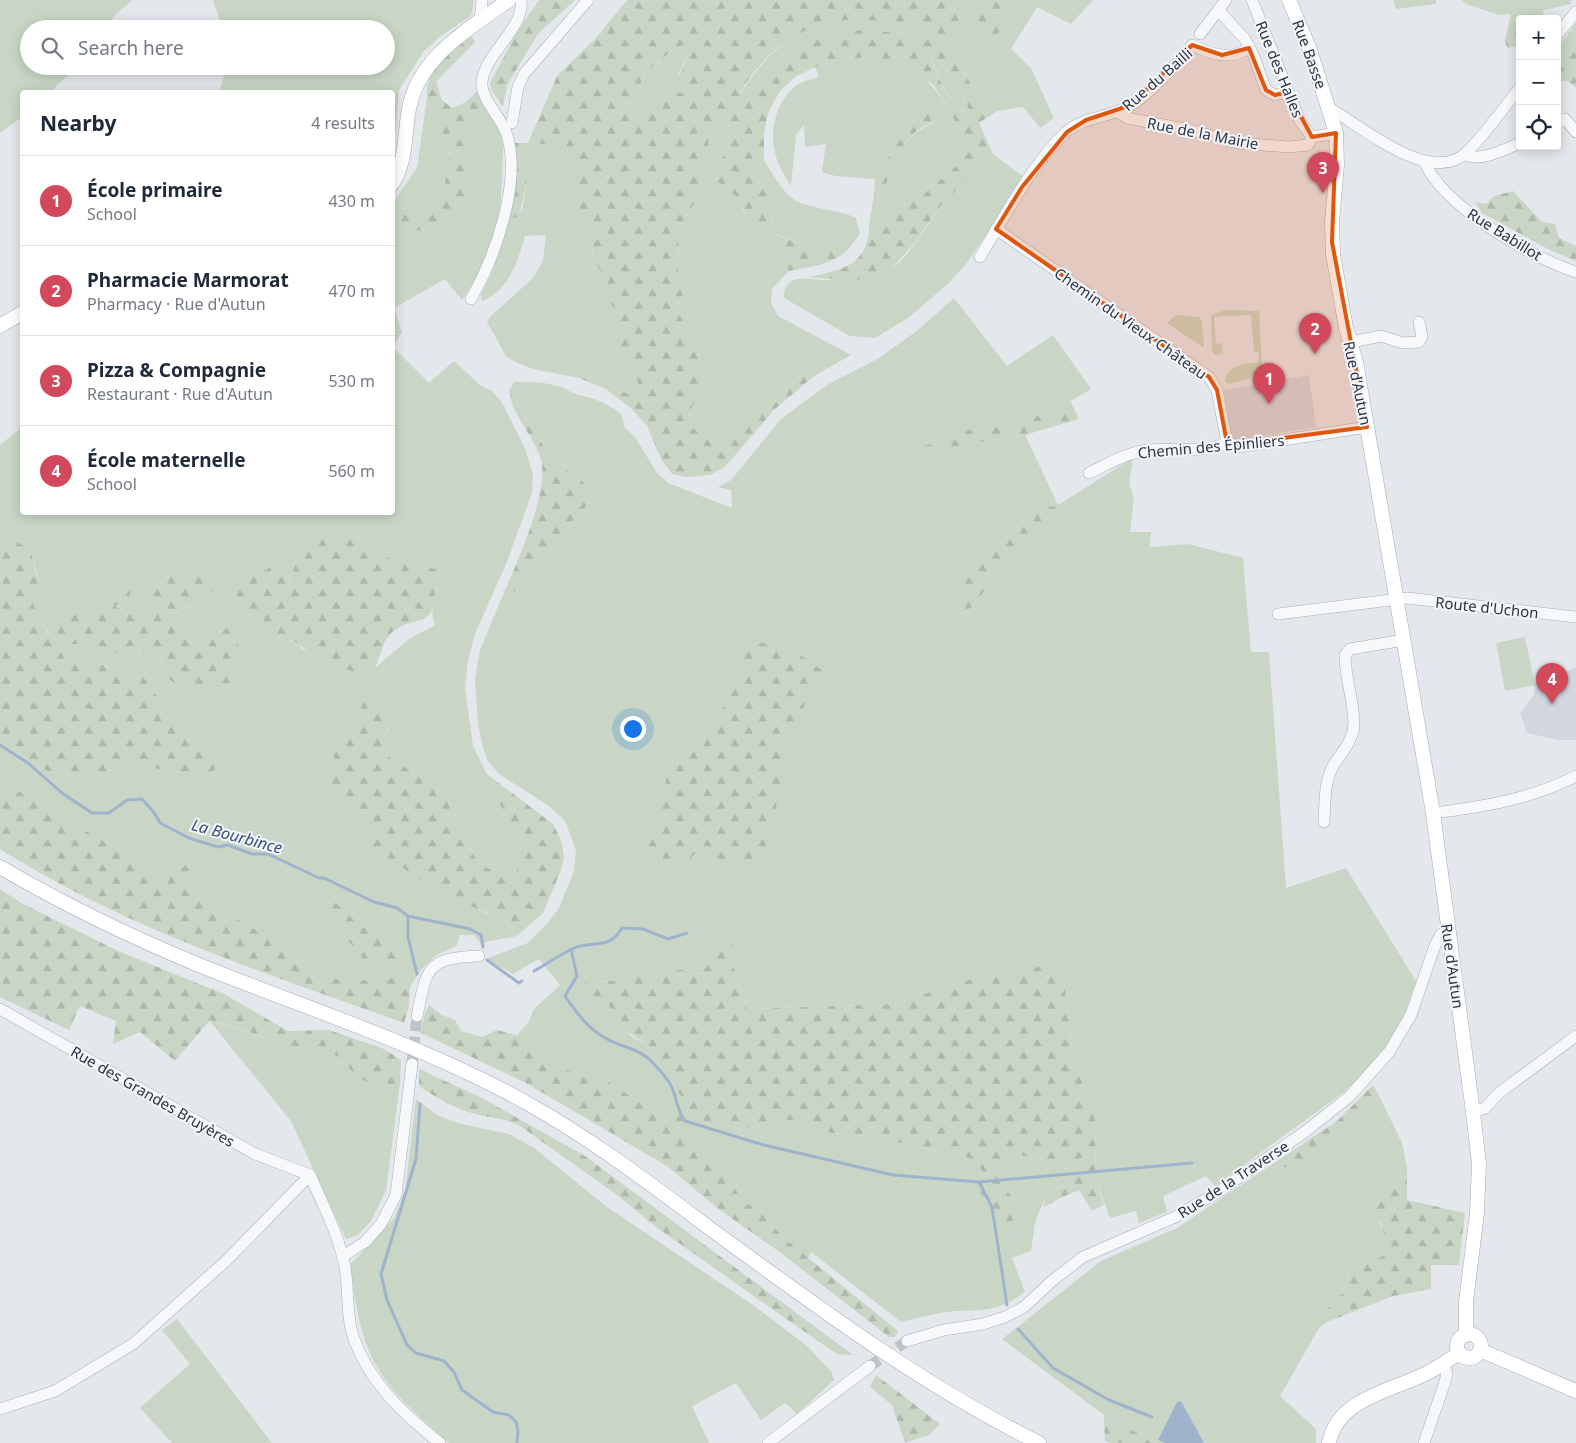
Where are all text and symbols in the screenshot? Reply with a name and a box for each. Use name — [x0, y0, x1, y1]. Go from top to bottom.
map controls — [1516, 15, 1561, 150]
button: + — [1516, 15, 1561, 60]
street label: Rue Basse — [1288, 17, 1332, 91]
street label: Rue des Halles — [1252, 18, 1308, 120]
search box — [20, 20, 395, 75]
icon: search — [38, 34, 66, 62]
text: Search here — [78, 35, 184, 61]
street label: Rue du Bailli — [1118, 43, 1196, 115]
button: − — [1516, 60, 1561, 105]
button: locate — [1516, 105, 1561, 150]
text: Nearby — [40, 109, 116, 137]
text: 4 results — [311, 112, 375, 134]
street label: Rue de la Mairie — [1146, 112, 1260, 154]
pin: 3 — [1307, 152, 1339, 193]
text: École primaire — [87, 177, 223, 203]
text: 1 — [51, 190, 61, 212]
text: 430 m — [328, 190, 375, 212]
text: School — [87, 203, 137, 225]
street label: Rue Babillot — [1464, 203, 1547, 265]
street label: Chemin du Vieux Château — [1051, 263, 1211, 383]
text: Pharmacie Marmorat — [87, 267, 289, 293]
text: 2 — [51, 280, 61, 302]
text: 470 m — [328, 280, 375, 302]
text: Pharmacy · Rue d'Autun — [87, 293, 266, 315]
pin: 2 — [1299, 313, 1331, 354]
street label: Rue d'Autun — [1339, 339, 1377, 427]
text: Pizza & Compagnie — [87, 357, 266, 383]
pin: 1 — [1253, 363, 1285, 404]
text: 3 — [51, 370, 61, 392]
text: 530 m — [328, 370, 375, 392]
text: Restaurant · Rue d'Autun — [87, 383, 273, 405]
street label: Chemin des Épinliers — [1137, 430, 1285, 462]
text: École maternelle — [87, 447, 246, 473]
text: 4 — [51, 460, 61, 482]
text: 560 m — [328, 460, 375, 482]
text: School — [87, 473, 137, 495]
street label: Route d'Uchon — [1434, 592, 1540, 622]
pin: 4 — [1536, 663, 1568, 704]
your location — [620, 716, 646, 742]
water label: La Bourbince — [189, 813, 285, 859]
street label: Rue d'Autun — [1437, 922, 1469, 1010]
street label: Rue des Grandes Bruyères — [68, 1041, 238, 1151]
street label: Rue de la Traverse — [1174, 1136, 1292, 1222]

